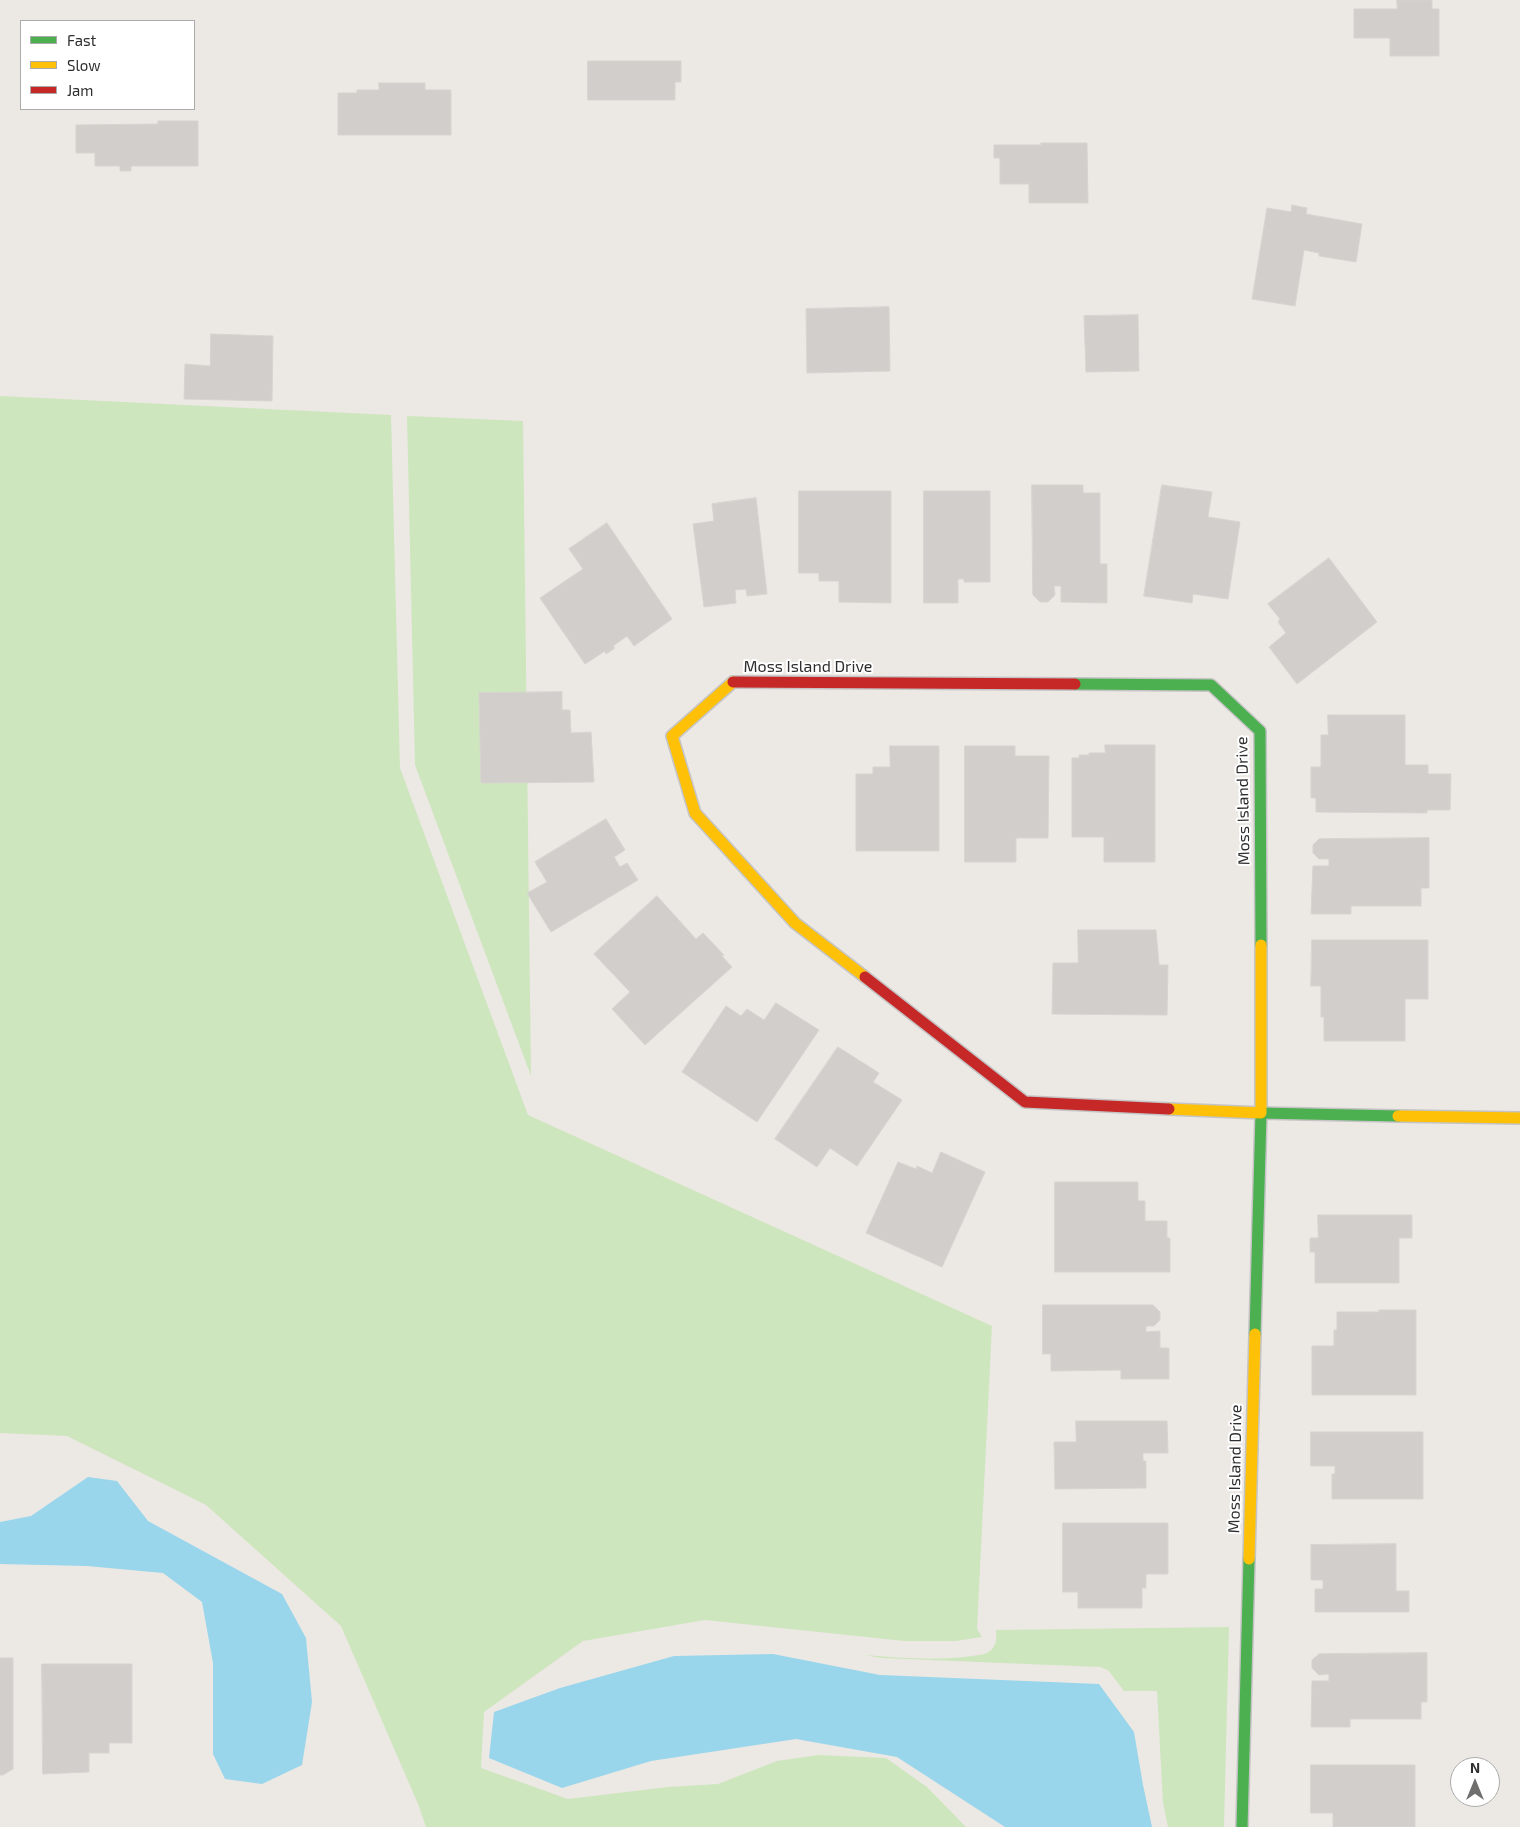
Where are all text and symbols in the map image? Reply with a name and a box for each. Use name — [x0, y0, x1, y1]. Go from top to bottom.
legend — [20, 20, 195, 110]
text: Fast — [67, 31, 96, 49]
text: Slow — [67, 56, 101, 74]
text: Jam — [67, 81, 93, 99]
street label: Moss Island Drive — [744, 657, 872, 677]
street label: Moss Island Drive — [1232, 736, 1254, 866]
street label: Moss Island Drive — [1224, 1404, 1246, 1534]
north arrow — [1450, 1757, 1500, 1807]
text: N — [1470, 1759, 1480, 1776]

